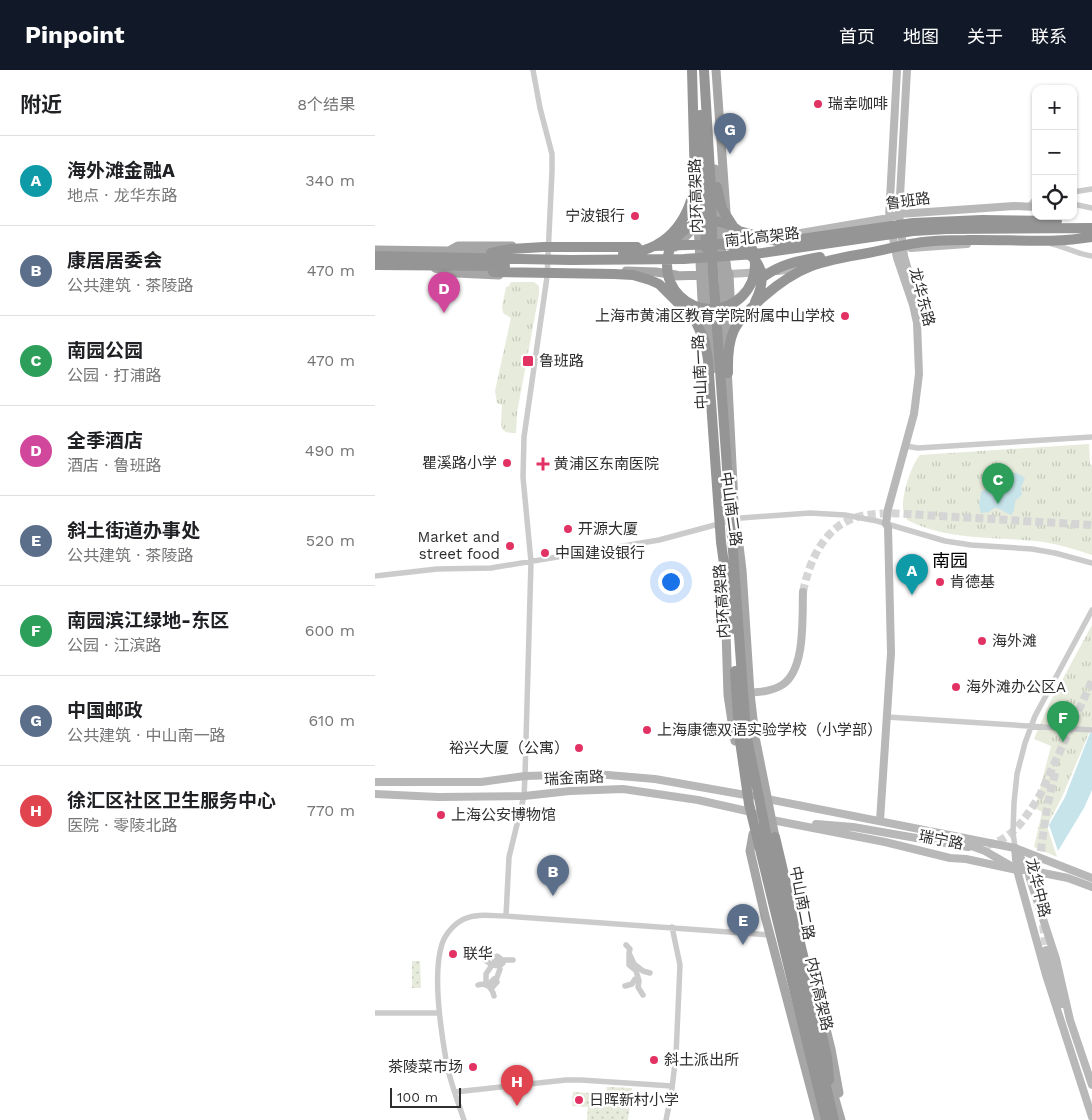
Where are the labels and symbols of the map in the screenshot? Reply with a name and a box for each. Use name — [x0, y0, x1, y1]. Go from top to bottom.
place label: 瑞幸咖啡 — [828, 95, 888, 113]
marker: 瑞幸咖啡 — [812, 98, 824, 110]
pin: G — [714, 113, 746, 154]
street label: 内环高架路 — [686, 158, 706, 234]
street label: 鲁班路 — [884, 189, 932, 213]
place label: 宁波银行 — [565, 207, 625, 225]
marker: 宁波银行 — [629, 210, 641, 222]
street label: 南北高架路 — [724, 224, 800, 250]
street label: 龙华东路 — [906, 266, 938, 328]
pin: D — [428, 272, 460, 313]
place label: 上海市黄浦区教育学院附属中山学校 — [595, 307, 835, 325]
marker: 上海市黄浦区教育学院附属中山学校 — [839, 310, 851, 322]
street label: 中山南一路 — [689, 334, 711, 410]
place label: 鲁班路 — [539, 352, 584, 370]
marker: 鲁班路 — [521, 354, 535, 368]
place label: 瞿溪路小学 — [422, 454, 497, 472]
place label: 黄浦区东南医院 — [554, 455, 659, 473]
marker: 瞿溪路小学 — [501, 457, 513, 469]
marker: 黄浦区东南医院 — [536, 457, 550, 471]
pin: C — [982, 463, 1014, 504]
street label: 中山南二路 — [717, 471, 745, 547]
place label: 开源大厦 — [578, 520, 638, 538]
marker: 开源大厦 — [562, 523, 574, 535]
place label: Market and street food — [417, 528, 500, 563]
marker: Market and street food — [504, 540, 516, 552]
place label: 中国建设银行 — [555, 544, 645, 562]
marker: 中国建设银行 — [539, 547, 551, 559]
district label: 南园 — [932, 550, 968, 571]
pin: A — [896, 554, 928, 595]
street label: 内环高架路 — [710, 563, 734, 639]
your location — [658, 569, 684, 595]
place label: 肯德基 — [950, 573, 995, 591]
marker: 肯德基 — [934, 576, 946, 588]
place label: 海外滩 — [992, 632, 1037, 650]
marker: 海外滩 — [976, 635, 988, 647]
place label: 海外滩办公区A — [966, 678, 1066, 696]
marker: 海外滩办公区A — [950, 681, 962, 693]
pin: F — [1047, 701, 1079, 742]
place label: 上海康德双语实验学校（小学部） — [657, 721, 882, 739]
marker: 上海康德双语实验学校（小学部） — [641, 724, 653, 736]
place label: 裕兴大厦（公寓） — [449, 739, 569, 757]
marker: 裕兴大厦（公寓） — [573, 742, 585, 754]
street label: 瑞金南路 — [544, 767, 604, 789]
place label: 上海公安博物馆 — [451, 806, 556, 824]
marker: 上海公安博物馆 — [435, 809, 447, 821]
street label: 瑞宁路 — [917, 827, 965, 853]
pin: B — [537, 855, 569, 896]
street label: 龙华中路 — [1022, 857, 1054, 919]
street label: 中山南二路 — [786, 864, 818, 942]
pin: E — [727, 904, 759, 945]
place label: 联华 — [463, 945, 493, 963]
marker: 联华 — [447, 948, 459, 960]
street label: 内环高架路 — [802, 955, 836, 1033]
place label: 斜土派出所 — [664, 1051, 739, 1069]
marker: 斜土派出所 — [648, 1054, 660, 1066]
place label: 茶陵菜市场 — [388, 1058, 463, 1076]
marker: 茶陵菜市场 — [467, 1061, 479, 1073]
pin: H — [501, 1065, 533, 1106]
scale bar — [390, 1085, 461, 1108]
place label: 日晖新村小学 — [589, 1091, 679, 1109]
marker: 日晖新村小学 — [573, 1094, 585, 1106]

